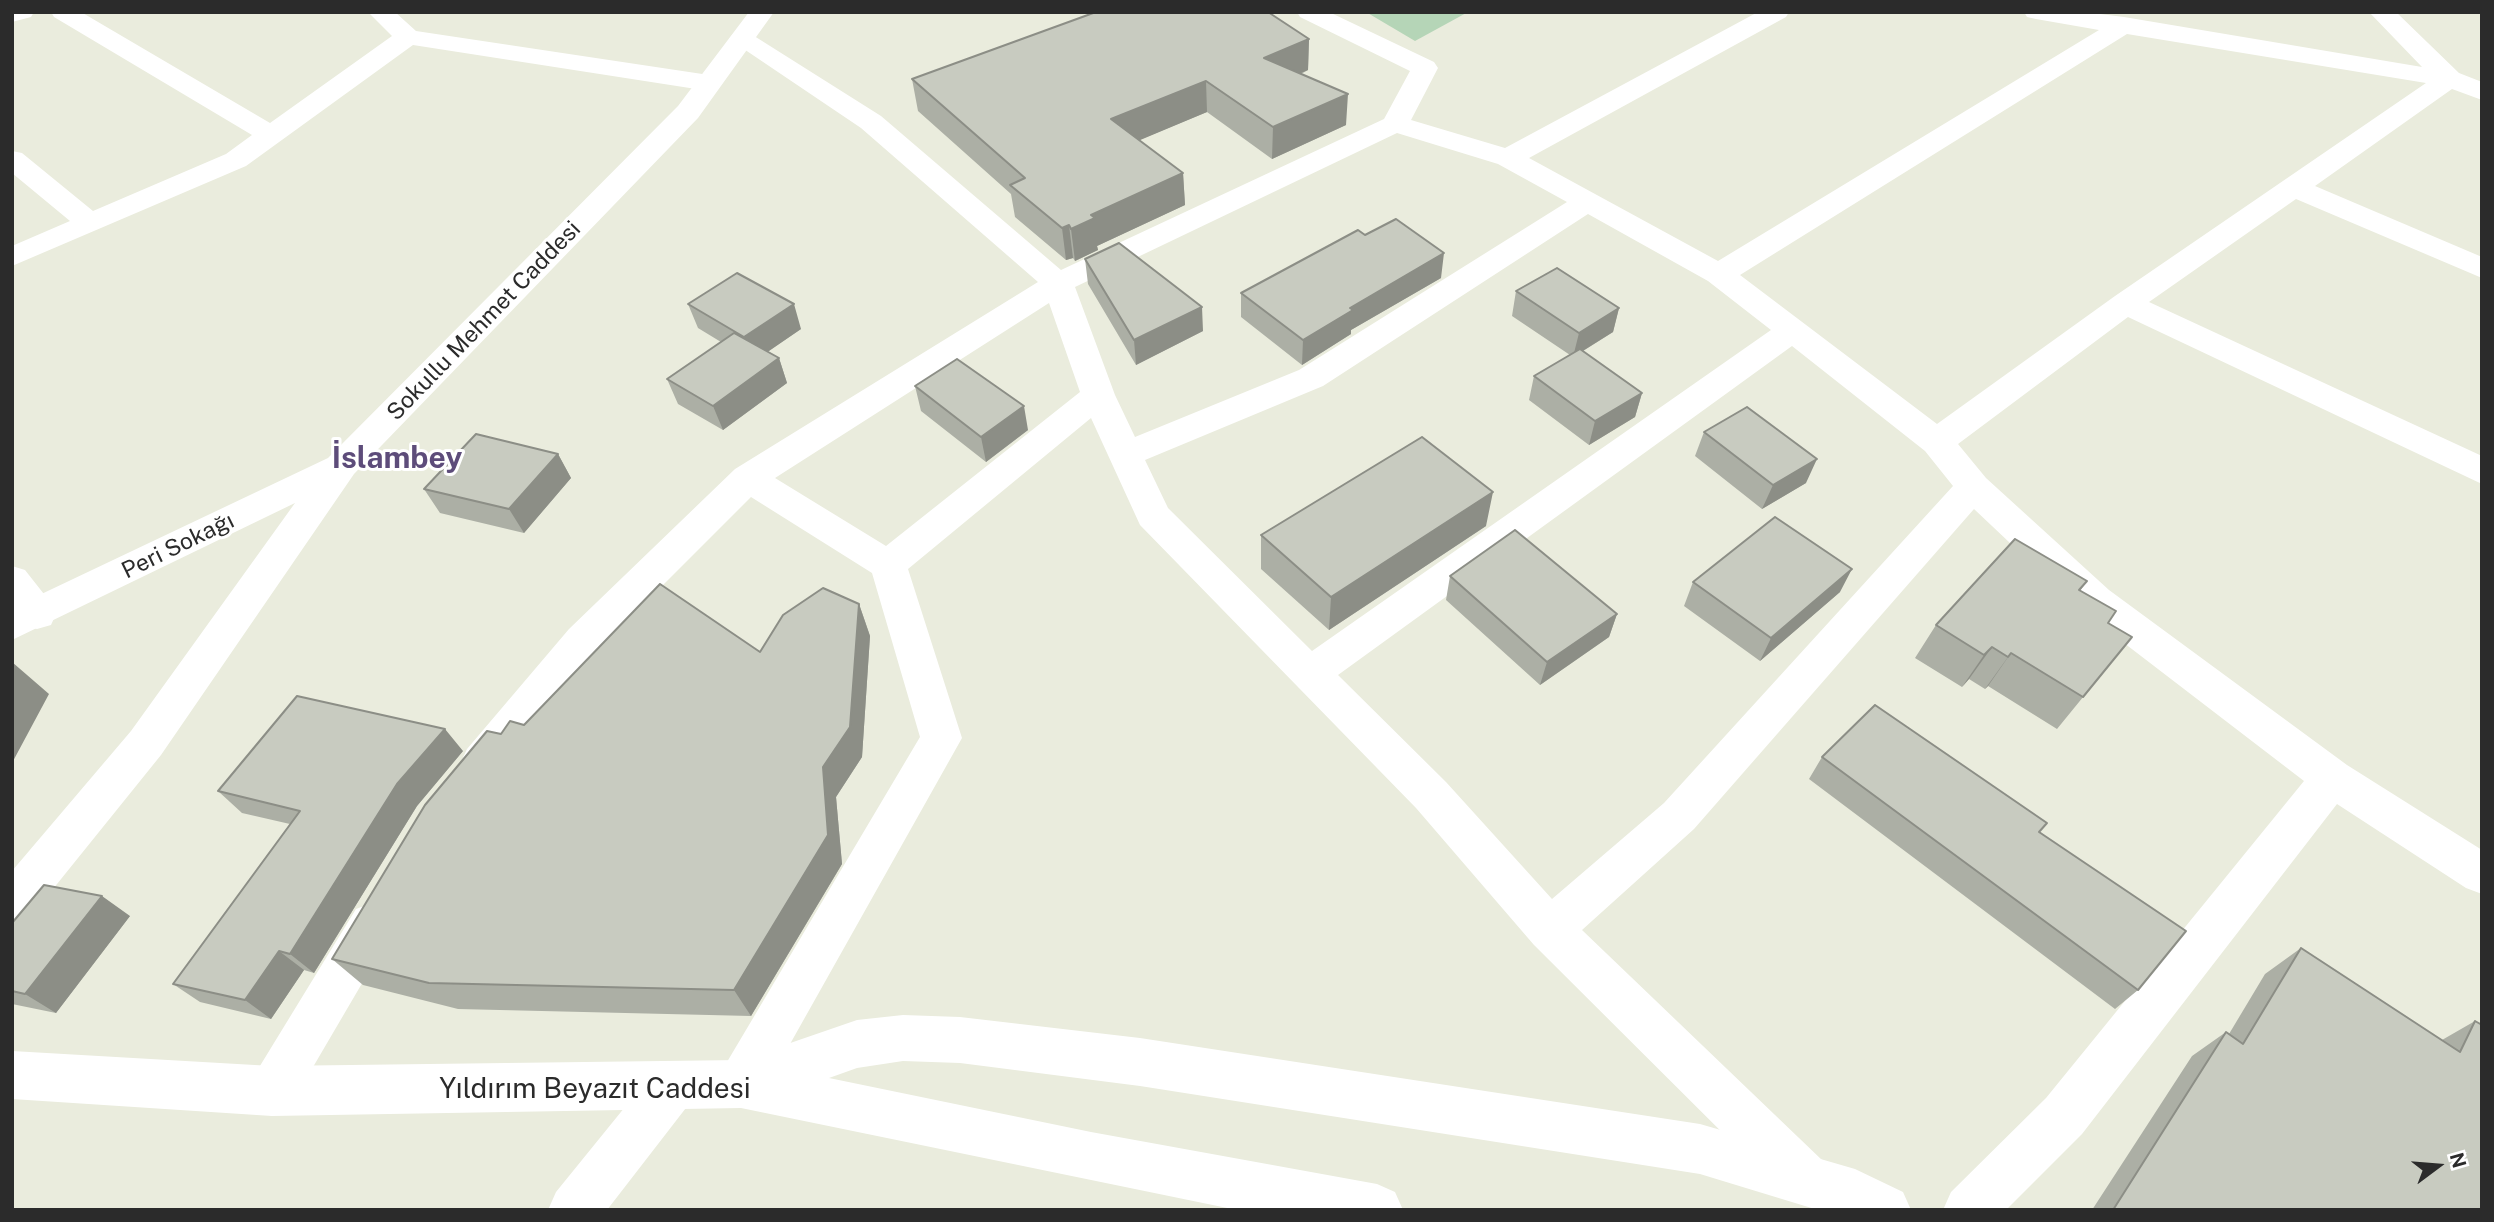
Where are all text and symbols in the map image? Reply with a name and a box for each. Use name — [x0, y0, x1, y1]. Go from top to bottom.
street label: Sokullu Mehmet Caddesi — [382, 216, 586, 426]
district label: İslambey — [332, 441, 462, 477]
street label: Peri Sokağı — [117, 507, 239, 585]
street label: Yıldırım Beyazıt Caddesi — [439, 1072, 751, 1106]
north arrow — [2403, 1131, 2473, 1201]
text: N — [2446, 1150, 2471, 1170]

